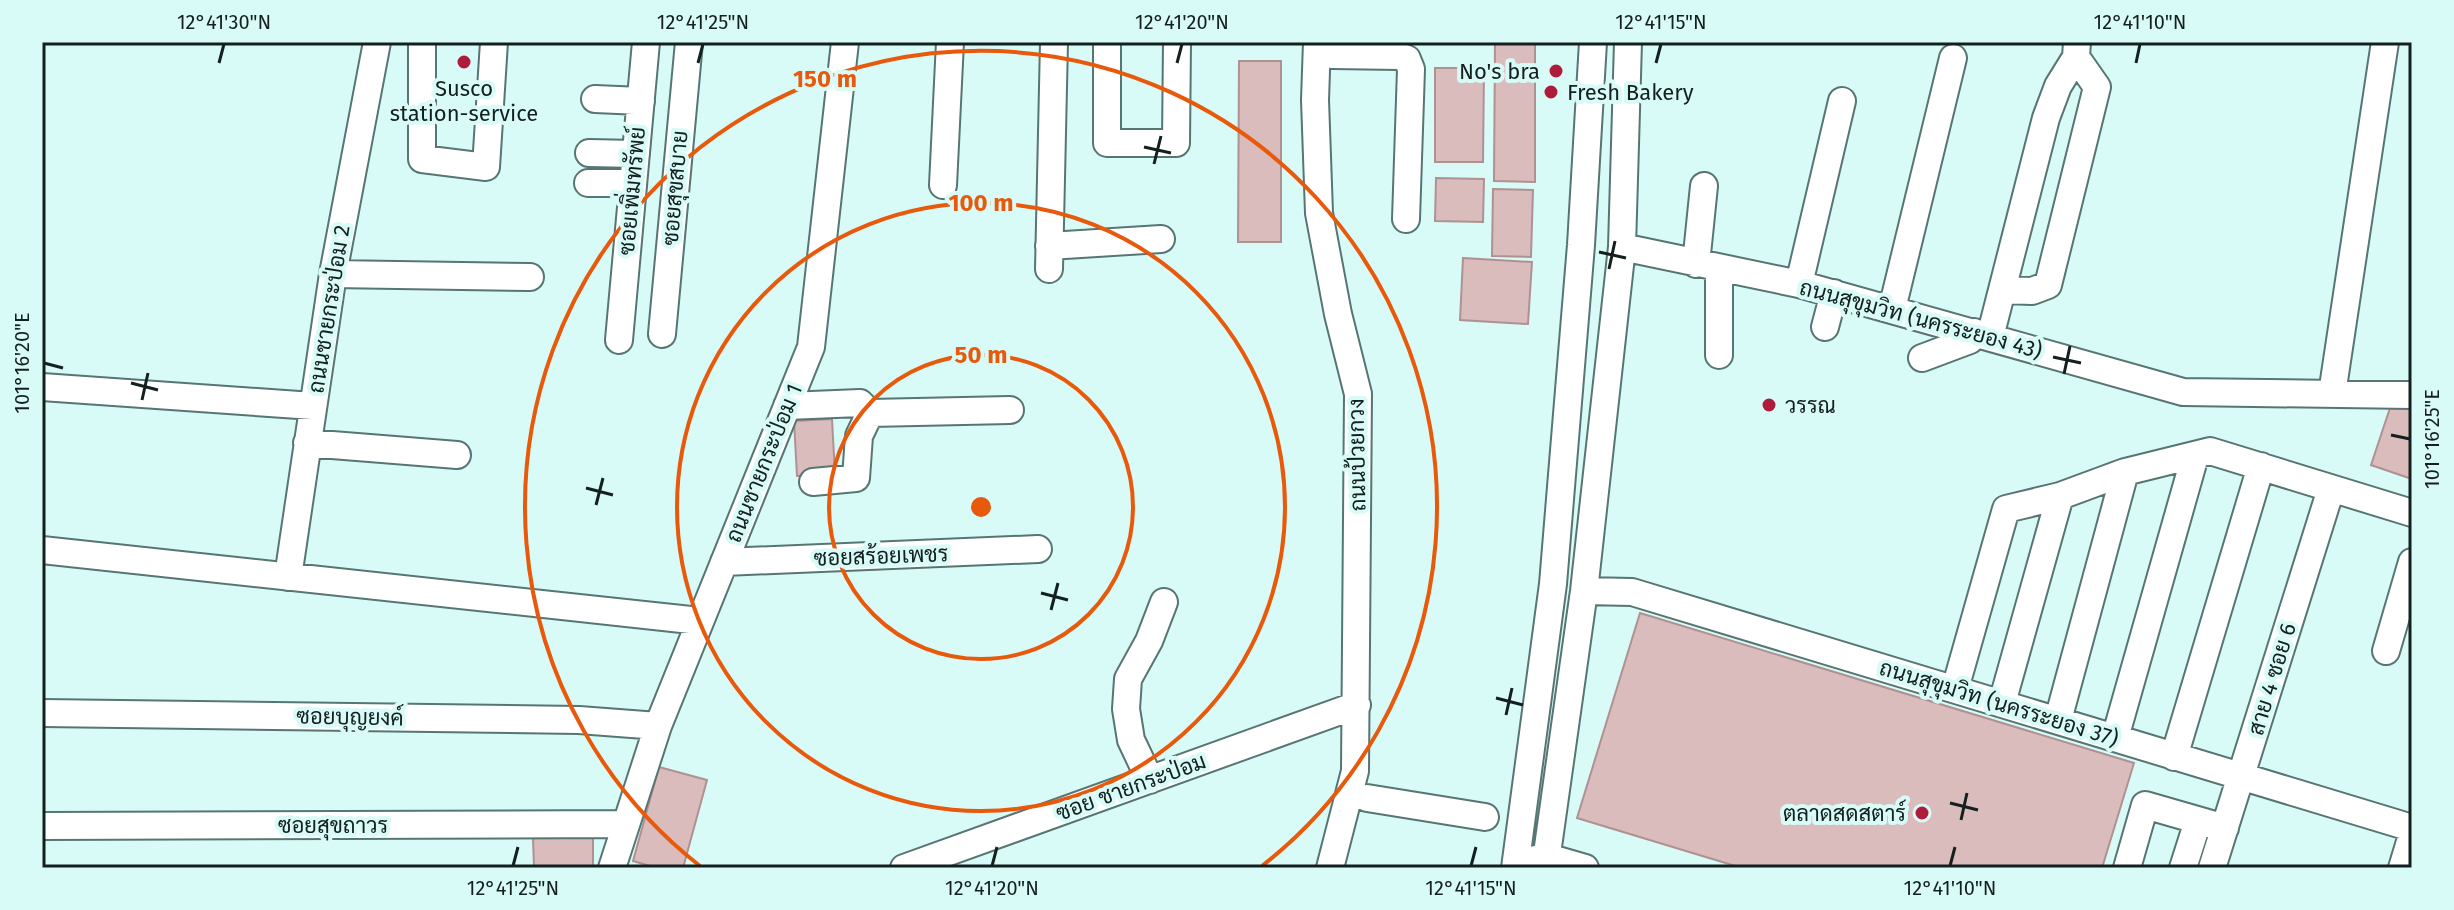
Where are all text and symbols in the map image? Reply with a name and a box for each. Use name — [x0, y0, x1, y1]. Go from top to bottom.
text: 12°41'30"N — [177, 10, 271, 34]
text: 12°41'25"N — [657, 10, 749, 34]
text: 12°41'20"N — [1135, 10, 1229, 34]
text: 12°41'15"N — [1615, 10, 1707, 34]
text: 12°41'10"N — [2094, 10, 2186, 34]
marker: Susco station-service — [455, 53, 473, 71]
place label: No's bra — [1459, 58, 1540, 85]
marker: No's bra — [1547, 62, 1565, 80]
text: 150 m — [793, 65, 857, 93]
place label: Susco station-service — [390, 75, 538, 127]
place label: Fresh Bakery — [1567, 79, 1694, 106]
marker: Fresh Bakery — [1542, 83, 1560, 101]
street label: ซอยเพิ่มทรัพย์ — [608, 125, 651, 256]
street label: ซอยสุขสบาย — [657, 129, 695, 247]
text: 100 m — [948, 189, 1014, 217]
street label: ถนนชายกระป่อม 2 — [302, 223, 356, 395]
street label: ถนนสุขุมวิท (นครระยอง 43) — [1796, 274, 2045, 366]
text: 101°16'20"E — [10, 312, 34, 414]
text: 50 m — [955, 341, 1007, 369]
street label: ถนนชายกระป่อม 1 — [720, 380, 808, 546]
text: 101°16'25"E — [2420, 389, 2444, 489]
place label: วรรณ — [1785, 392, 1836, 419]
marker: วรรณ — [1760, 396, 1778, 414]
street label: ถนนป้วยกวง — [1343, 398, 1371, 512]
centre of rings — [967, 493, 995, 521]
street label: ซอยสร้อยเพชร — [813, 539, 949, 572]
street label: สาย 4 ซอย 6 — [2242, 620, 2302, 738]
street label: ถนนสุขุมวิท (นครระยอง 37) — [1876, 654, 2122, 754]
street label: ซอยบุญยงค์ — [296, 702, 404, 733]
street label: ซอย ชายกระป่อม — [1052, 747, 1210, 827]
place label: ตลาดสดสตาร์ — [1783, 799, 1906, 827]
marker: ตลาดสดสตาร์ — [1913, 804, 1931, 822]
street label: ซอยสุขถาวร — [278, 812, 388, 841]
text: 12°41'25"N — [467, 876, 559, 900]
text: 12°41'20"N — [945, 876, 1039, 900]
text: 12°41'15"N — [1425, 876, 1517, 900]
text: 12°41'10"N — [1904, 876, 1996, 900]

